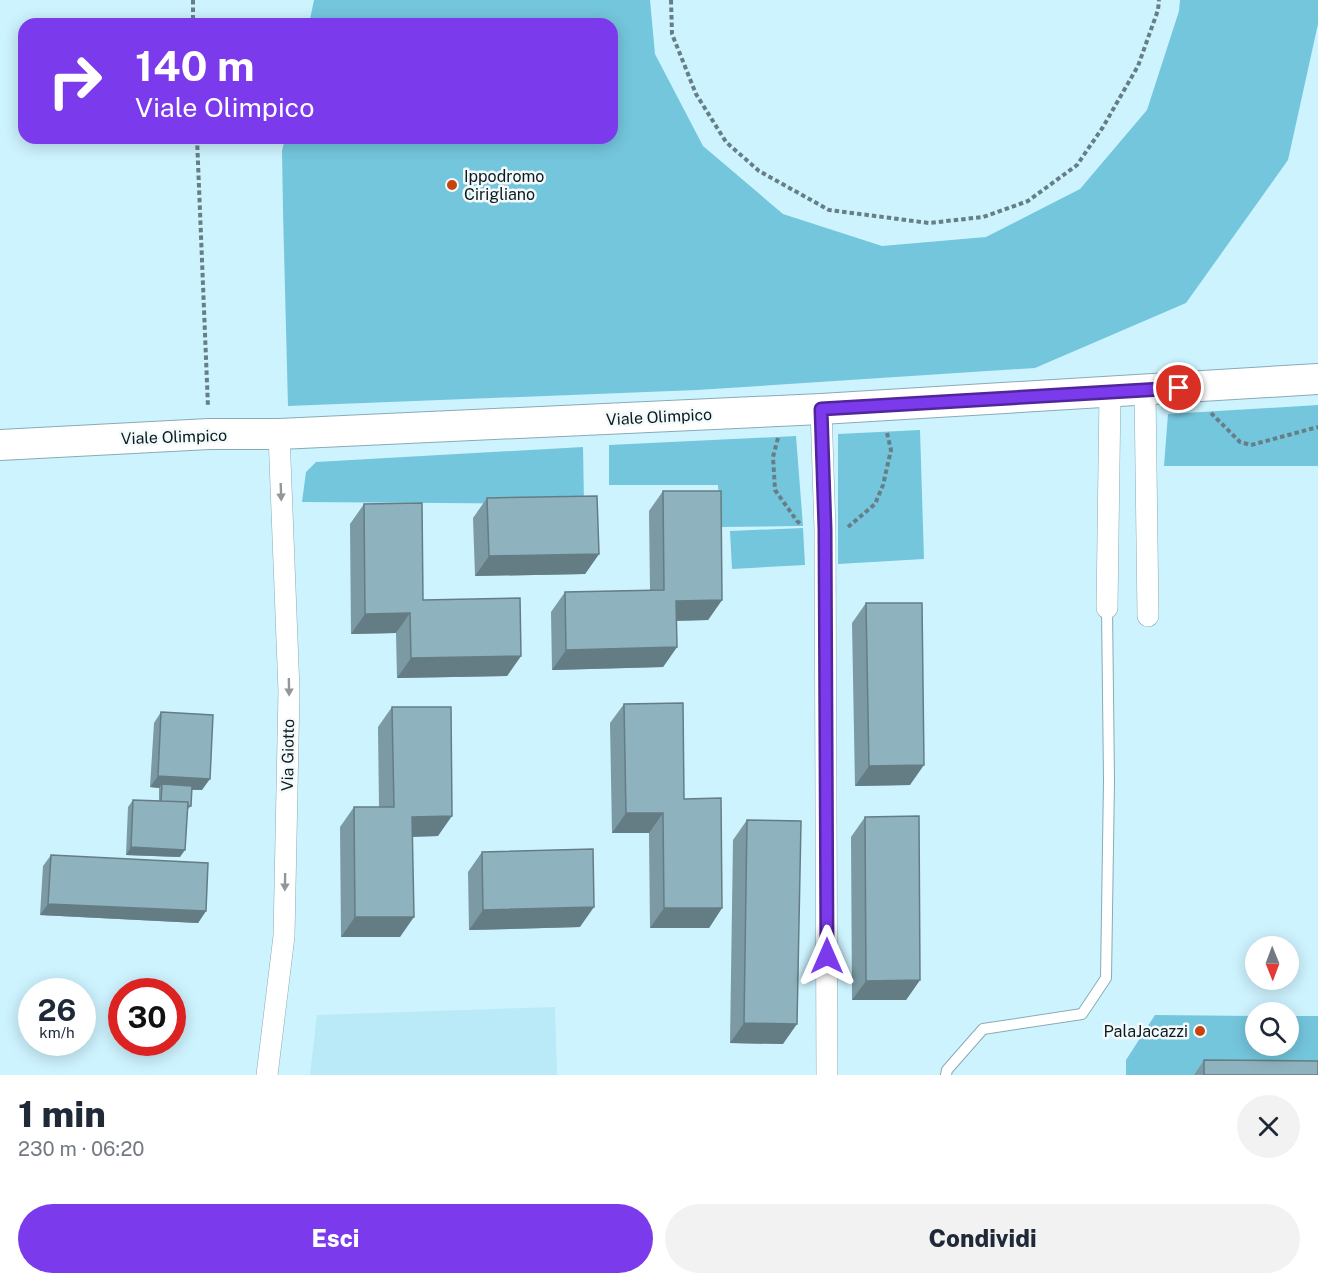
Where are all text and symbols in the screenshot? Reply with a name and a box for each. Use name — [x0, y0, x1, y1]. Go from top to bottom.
text: 140 m — [135, 41, 255, 90]
icon: right — [36, 42, 114, 120]
text: Viale Olimpico — [135, 91, 314, 123]
place label: Ippodromo Cirigliano — [464, 167, 544, 204]
marker: Ippodromo Cirigliano — [445, 178, 459, 192]
pin — [1153, 362, 1204, 413]
icon: arrive — [1162, 371, 1195, 404]
street label: Viale Olimpico — [605, 405, 713, 429]
street label: Viale Olimpico — [121, 426, 227, 448]
one-way arrow — [277, 483, 286, 502]
one-way arrow — [284, 678, 293, 697]
street label: Via Giotto — [278, 719, 298, 791]
one-way arrow — [280, 873, 290, 892]
position arrow — [795, 924, 859, 988]
north arrow — [1245, 936, 1299, 990]
map controls — [1245, 936, 1299, 1056]
speed limit sign: 30 — [108, 978, 186, 1056]
text: 26 — [38, 992, 76, 1028]
button: search — [1245, 1002, 1299, 1056]
place label: PalaJacazzi — [1104, 1022, 1188, 1041]
text: km/h — [39, 1024, 75, 1041]
marker: PalaJacazzi — [1193, 1024, 1207, 1038]
text: 1 min — [18, 1093, 106, 1135]
button: close — [1237, 1095, 1300, 1158]
text: 230 m · 06:20 — [18, 1137, 145, 1161]
button: Esci — [18, 1204, 653, 1273]
button: Condividi — [665, 1204, 1300, 1273]

